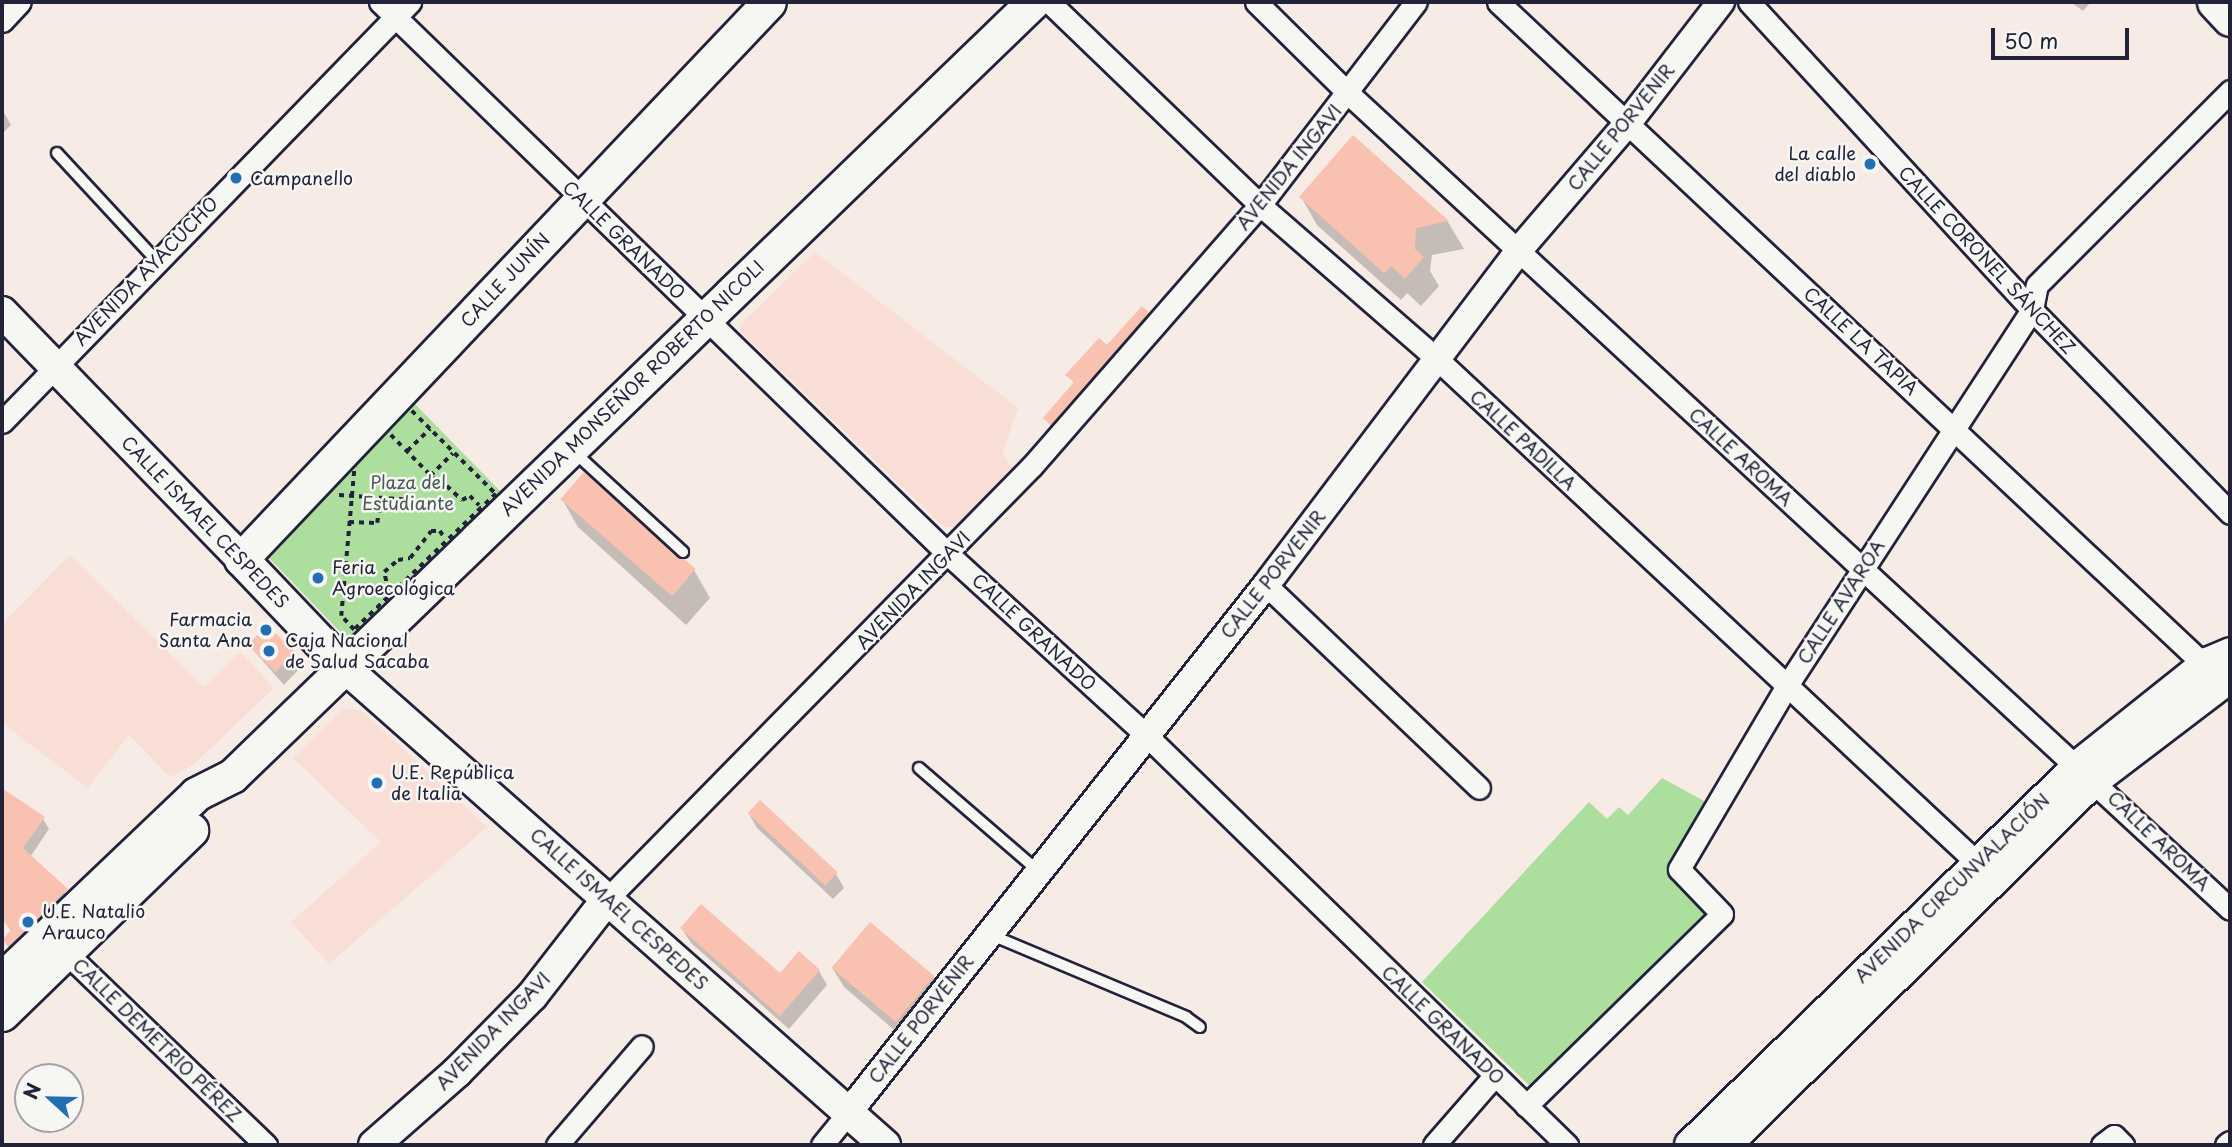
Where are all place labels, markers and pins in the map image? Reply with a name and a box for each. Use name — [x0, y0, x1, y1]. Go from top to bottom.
place label: La calle del diablo — [1773, 143, 1856, 186]
marker: La calle del diablo — [1862, 156, 1878, 172]
place label: Campanello — [250, 167, 353, 189]
marker: Campanello — [228, 170, 244, 186]
place label: Feria Agroecológica — [332, 557, 455, 600]
marker: Feria Agroecológica — [310, 570, 326, 586]
place label: Farmacia Santa Ana — [159, 609, 252, 652]
marker: Farmacia Santa Ana — [258, 622, 274, 638]
place label: Caja Nacional de Salud Sacaba — [285, 630, 430, 672]
marker: Caja Nacional de Salud Sacaba — [259, 641, 279, 661]
place label: U.E. República de Italia — [391, 762, 515, 804]
marker: U.E. República de Italia — [369, 775, 385, 791]
place label: U.E. Natalio Arauco — [42, 901, 146, 944]
marker: U.E. Natalio Arauco — [20, 914, 36, 930]

